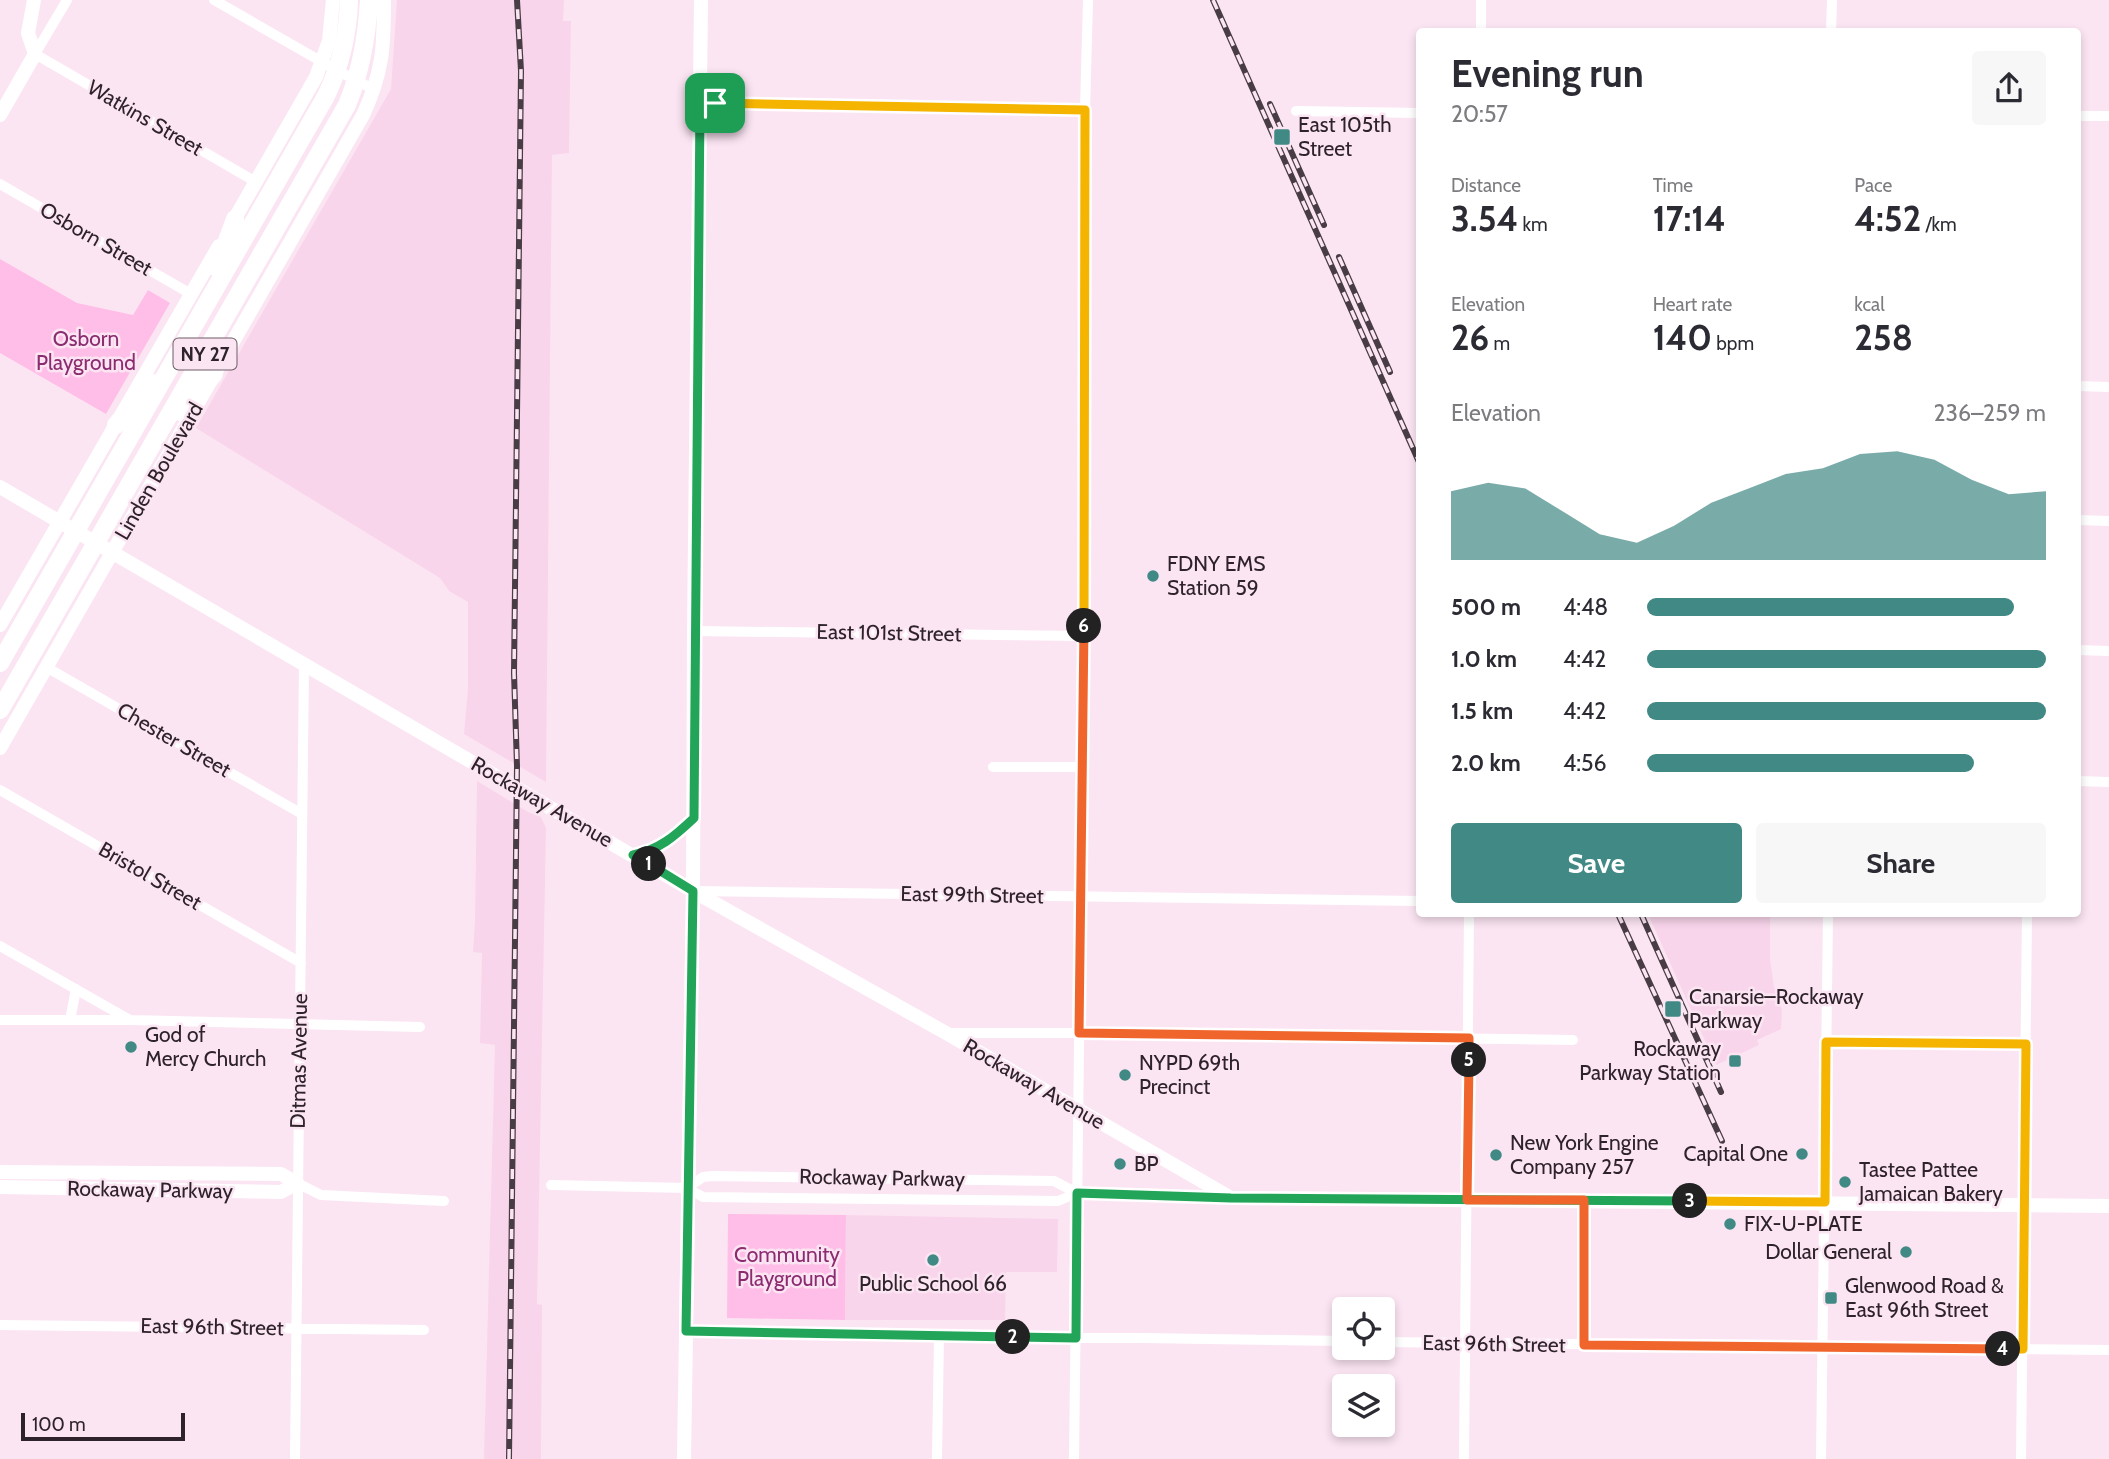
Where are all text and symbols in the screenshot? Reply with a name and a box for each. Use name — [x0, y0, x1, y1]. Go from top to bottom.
text: Evening run — [1451, 50, 1644, 97]
button: share — [1972, 51, 2046, 125]
pin — [685, 73, 745, 133]
street label: Watkins Street — [83, 74, 207, 161]
icon: arrive — [696, 84, 734, 122]
text: 20:57 — [1451, 100, 1508, 128]
place label: East 105th Street — [1298, 112, 1392, 161]
marker: East 105th Street — [1272, 127, 1292, 147]
text: Distance — [1451, 174, 1521, 197]
text: Time — [1653, 174, 1693, 197]
text: Pace — [1854, 174, 1892, 197]
street label: Osborn Street — [36, 196, 157, 281]
text: 3.54 — [1451, 197, 1518, 240]
text: 17:14 — [1653, 197, 1726, 240]
text: 4:52 — [1854, 197, 1921, 240]
text: km — [1518, 213, 1548, 236]
text: /km — [1921, 213, 1957, 236]
text: Elevation — [1451, 293, 1525, 316]
text: Heart rate — [1653, 293, 1732, 316]
text: kcal — [1854, 293, 1885, 316]
text: 26 — [1451, 316, 1489, 359]
text: 140 — [1653, 316, 1712, 359]
text: 258 — [1854, 316, 1913, 359]
park label: Osborn Playground — [36, 326, 136, 375]
text: m — [1489, 332, 1510, 355]
text: bpm — [1712, 332, 1754, 355]
road number: NY 27 — [174, 338, 236, 370]
street label: Linden Boulevard — [109, 398, 208, 544]
text: Elevation — [1451, 399, 1541, 427]
text: 236–259 m — [1933, 399, 2046, 427]
place label: FDNY EMS Station 59 — [1167, 551, 1266, 600]
marker: FDNY EMS Station 59 — [1145, 568, 1161, 584]
text: 500 m — [1451, 593, 1521, 621]
text: 4:48 — [1563, 593, 1608, 621]
pin: 6 — [1066, 608, 1102, 644]
text: 6 — [1078, 614, 1089, 637]
street label: East 101st Street — [816, 619, 962, 646]
text: 1.0 km — [1451, 645, 1517, 673]
text: 4:42 — [1563, 645, 1606, 673]
street label: Chester Street — [113, 697, 235, 782]
text: 1.5 km — [1451, 697, 1513, 725]
text: 4:42 — [1563, 697, 1606, 725]
text: 2.0 km — [1451, 749, 1521, 777]
text: 4:56 — [1563, 749, 1607, 777]
street label: Rockaway Avenue — [467, 751, 618, 852]
button: Save — [1451, 823, 1742, 903]
button: Share — [1756, 823, 2046, 903]
street label: Bristol Street — [94, 836, 206, 915]
pin: 1 — [632, 846, 666, 882]
text: 1 — [645, 852, 652, 875]
street label: East 99th Street — [900, 881, 1044, 908]
place label: Canarsie–Rockaway Parkway — [1689, 984, 1864, 1033]
street label: Ditmas Avenue — [285, 993, 312, 1129]
marker: Canarsie–Rockaway Parkway — [1663, 999, 1683, 1019]
place label: God of Mercy Church — [145, 1022, 266, 1071]
street label: Rockaway Avenue — [959, 1033, 1110, 1134]
place label: Rockaway Parkway Station — [1579, 1036, 1721, 1085]
marker: God of Mercy Church — [123, 1039, 139, 1055]
pin: 5 — [1452, 1042, 1486, 1078]
text: 5 — [1463, 1048, 1474, 1071]
place label: NYPD 69th Precinct — [1139, 1050, 1240, 1099]
marker: Rockaway Parkway Station — [1727, 1053, 1743, 1069]
marker: NYPD 69th Precinct — [1117, 1067, 1133, 1083]
place label: New York Engine Company 257 — [1510, 1130, 1659, 1179]
place label: Capital One — [1683, 1141, 1788, 1166]
marker: Capital One — [1794, 1146, 1810, 1162]
marker: New York Engine Company 257 — [1488, 1147, 1504, 1163]
place label: BP — [1134, 1151, 1159, 1176]
marker: BP — [1112, 1156, 1128, 1172]
place label: Tastee Pattee Jamaican Bakery — [1858, 1157, 2003, 1206]
street label: Rockaway Parkway — [799, 1164, 966, 1191]
marker: Tastee Pattee Jamaican Bakery — [1837, 1174, 1853, 1190]
street label: Rockaway Parkway — [67, 1176, 234, 1203]
pin: 3 — [1672, 1184, 1708, 1218]
text: 3 — [1684, 1189, 1695, 1212]
place label: FIX-U-PLATE — [1744, 1211, 1863, 1236]
marker: FIX-U-PLATE — [1722, 1216, 1738, 1232]
place label: Dollar General — [1765, 1239, 1892, 1264]
park label: Community Playground — [734, 1242, 840, 1291]
marker: Dollar General — [1898, 1244, 1914, 1260]
marker: Public School 66 — [925, 1252, 941, 1268]
place label: Public School 66 — [859, 1271, 1007, 1296]
place label: Glenwood Road & East 96th Street — [1845, 1273, 2004, 1322]
marker: Glenwood Road & East 96th Street — [1823, 1290, 1839, 1306]
map controls — [1332, 1297, 1395, 1437]
button: locate — [1332, 1297, 1395, 1360]
street label: East 96th Street — [140, 1313, 284, 1340]
pin: 2 — [996, 1320, 1030, 1354]
text: 2 — [1007, 1325, 1018, 1348]
street label: East 96th Street — [1422, 1330, 1566, 1357]
pin: 4 — [1986, 1332, 2021, 1366]
text: 4 — [1997, 1337, 2008, 1360]
button: layers — [1332, 1374, 1395, 1437]
scale bar — [21, 1410, 186, 1442]
text: 100 m — [32, 1413, 86, 1436]

